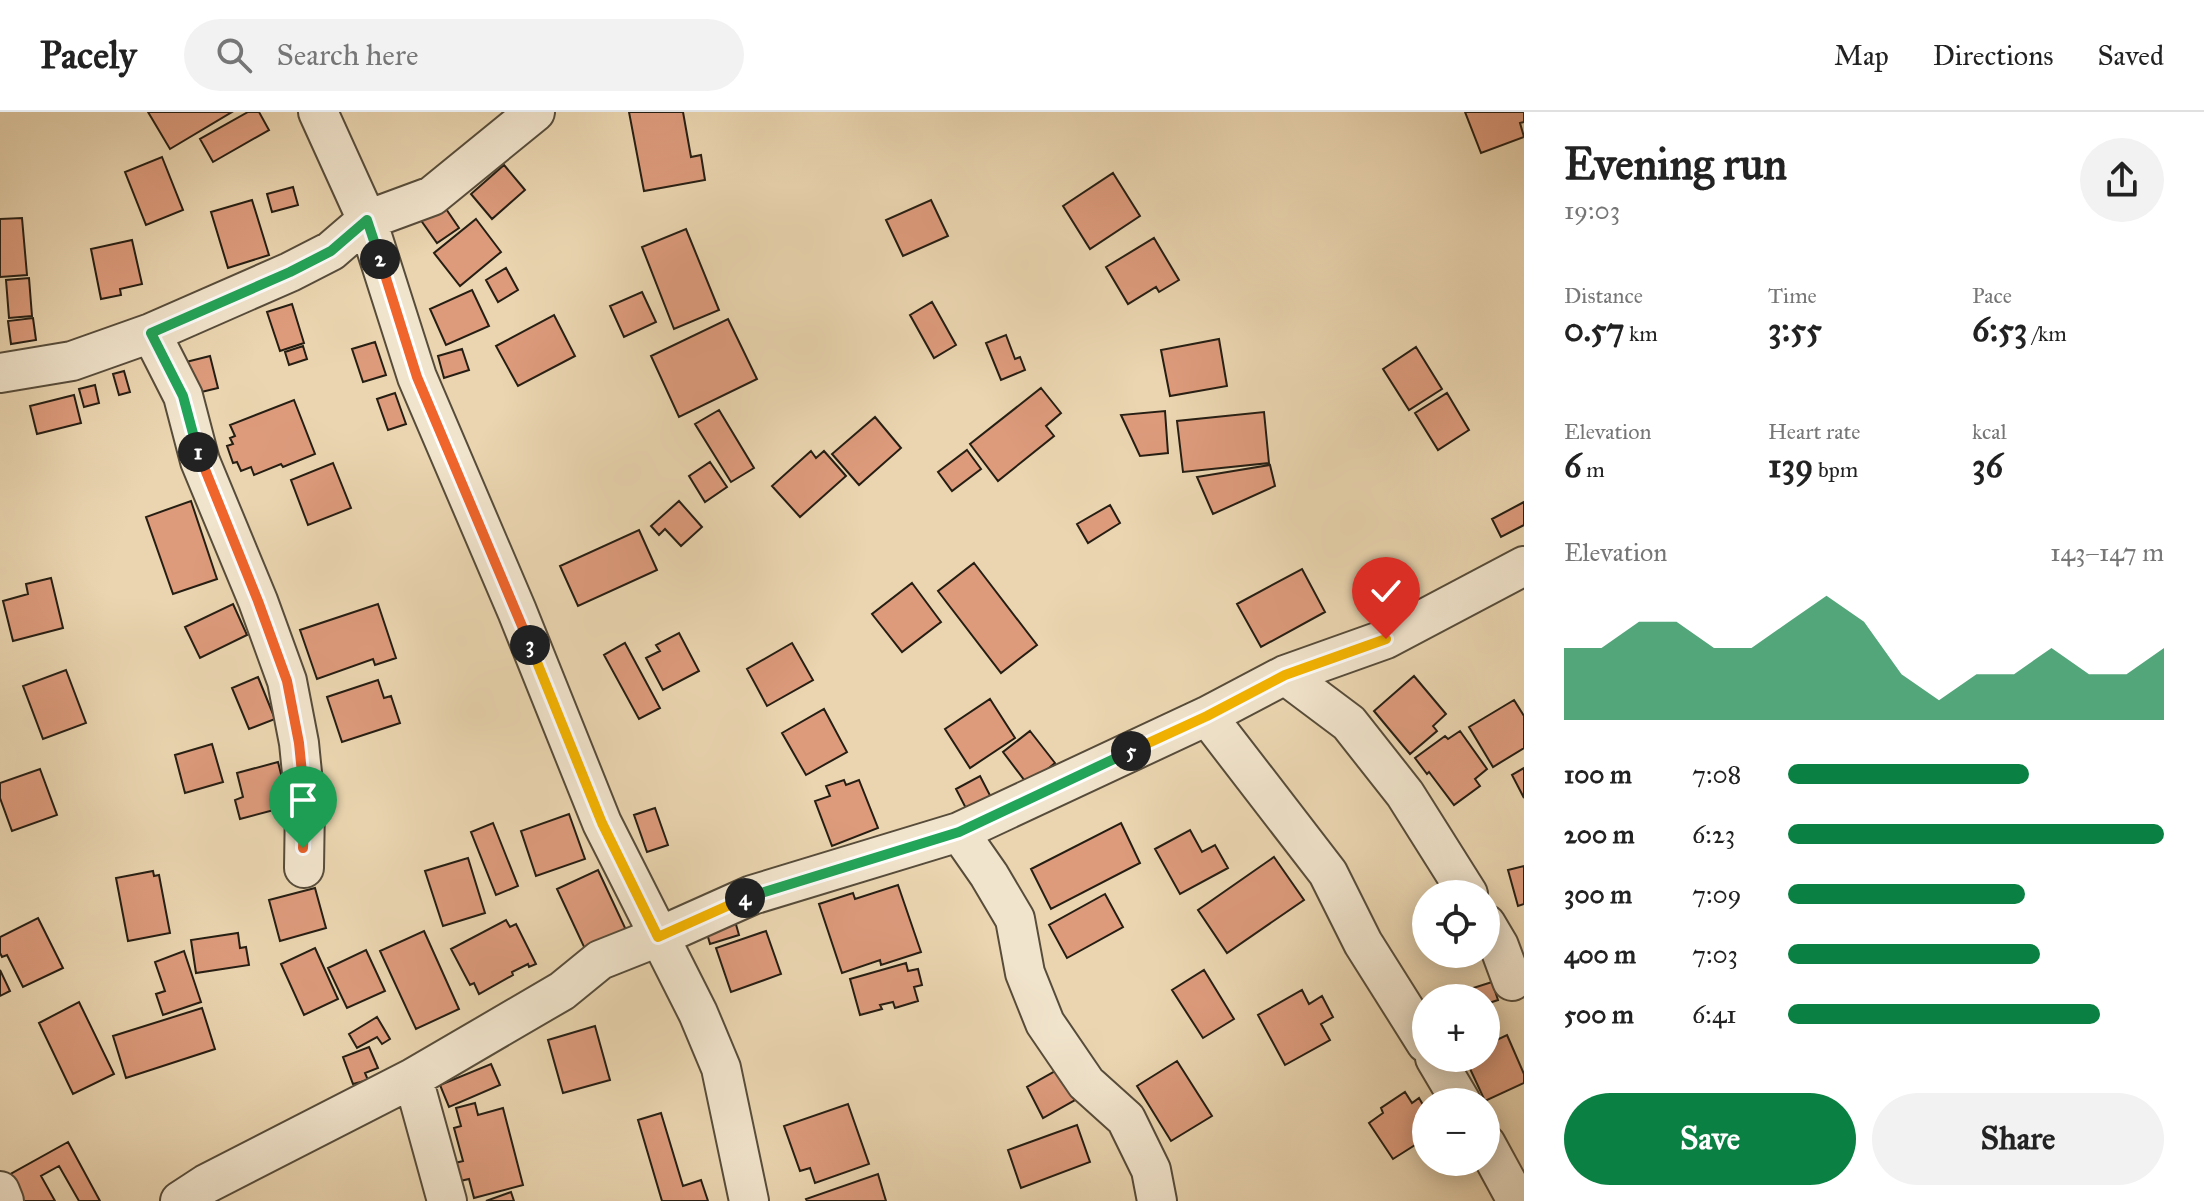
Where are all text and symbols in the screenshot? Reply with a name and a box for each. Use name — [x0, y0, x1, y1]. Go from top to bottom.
search box — [184, 19, 744, 91]
text: Pacely — [40, 32, 136, 78]
icon: search — [212, 33, 256, 77]
text: Search here — [276, 37, 418, 73]
text: Map — [1834, 38, 1889, 73]
text: Directions — [1933, 38, 2054, 73]
text: Saved — [2098, 38, 2164, 73]
text: Evening run — [1564, 137, 1787, 191]
button: share — [2080, 138, 2164, 222]
text: 19:03 — [1564, 194, 1620, 226]
pin: 2 — [360, 239, 400, 279]
text: 2 — [375, 245, 385, 272]
text: Distance — [1564, 282, 1643, 309]
text: Time — [1768, 282, 1817, 309]
text: Pace — [1972, 282, 2012, 309]
text: 0.57 — [1564, 309, 1624, 350]
text: 3:55 — [1768, 309, 1822, 350]
text: 6:53 — [1972, 309, 2027, 350]
text: km — [1624, 320, 1658, 347]
text: /km — [2027, 320, 2067, 347]
text: Elevation — [1564, 418, 1651, 445]
text: Heart rate — [1768, 418, 1861, 445]
text: kcal — [1972, 418, 2007, 445]
pin: 1 — [178, 432, 218, 472]
text: 1 — [194, 438, 202, 465]
text: 6 — [1564, 445, 1581, 486]
text: 139 — [1768, 445, 1813, 486]
text: 36 — [1972, 445, 2003, 486]
text: m — [1581, 456, 1605, 483]
text: bpm — [1813, 456, 1858, 483]
text: Elevation — [1564, 536, 1667, 568]
text: 143–147 m — [2050, 536, 2164, 568]
pin — [1352, 557, 1420, 639]
icon: check — [1364, 569, 1408, 613]
pin: 3 — [510, 625, 550, 665]
text: 3 — [526, 631, 534, 658]
pin: 5 — [1111, 731, 1151, 771]
text: 5 — [1126, 737, 1136, 764]
text: 100 m — [1564, 758, 1632, 790]
text: 7:08 — [1692, 758, 1741, 790]
pin — [269, 766, 337, 848]
icon: arrive — [281, 778, 325, 822]
text: 200 m — [1564, 818, 1635, 850]
text: 6:23 — [1692, 818, 1735, 850]
pin: 4 — [725, 878, 765, 918]
text: 300 m — [1564, 878, 1632, 910]
text: 7:09 — [1692, 878, 1742, 910]
map controls — [1412, 880, 1500, 1176]
button: locate — [1412, 880, 1500, 968]
text: 4 — [739, 884, 751, 911]
text: 400 m — [1564, 938, 1636, 970]
text: 7:03 — [1692, 938, 1738, 970]
button: + — [1412, 984, 1500, 1072]
text: 500 m — [1564, 998, 1634, 1030]
text: 6:41 — [1692, 998, 1737, 1030]
button: − — [1412, 1088, 1500, 1176]
button: Save — [1564, 1093, 1856, 1185]
button: Share — [1872, 1093, 2164, 1185]

